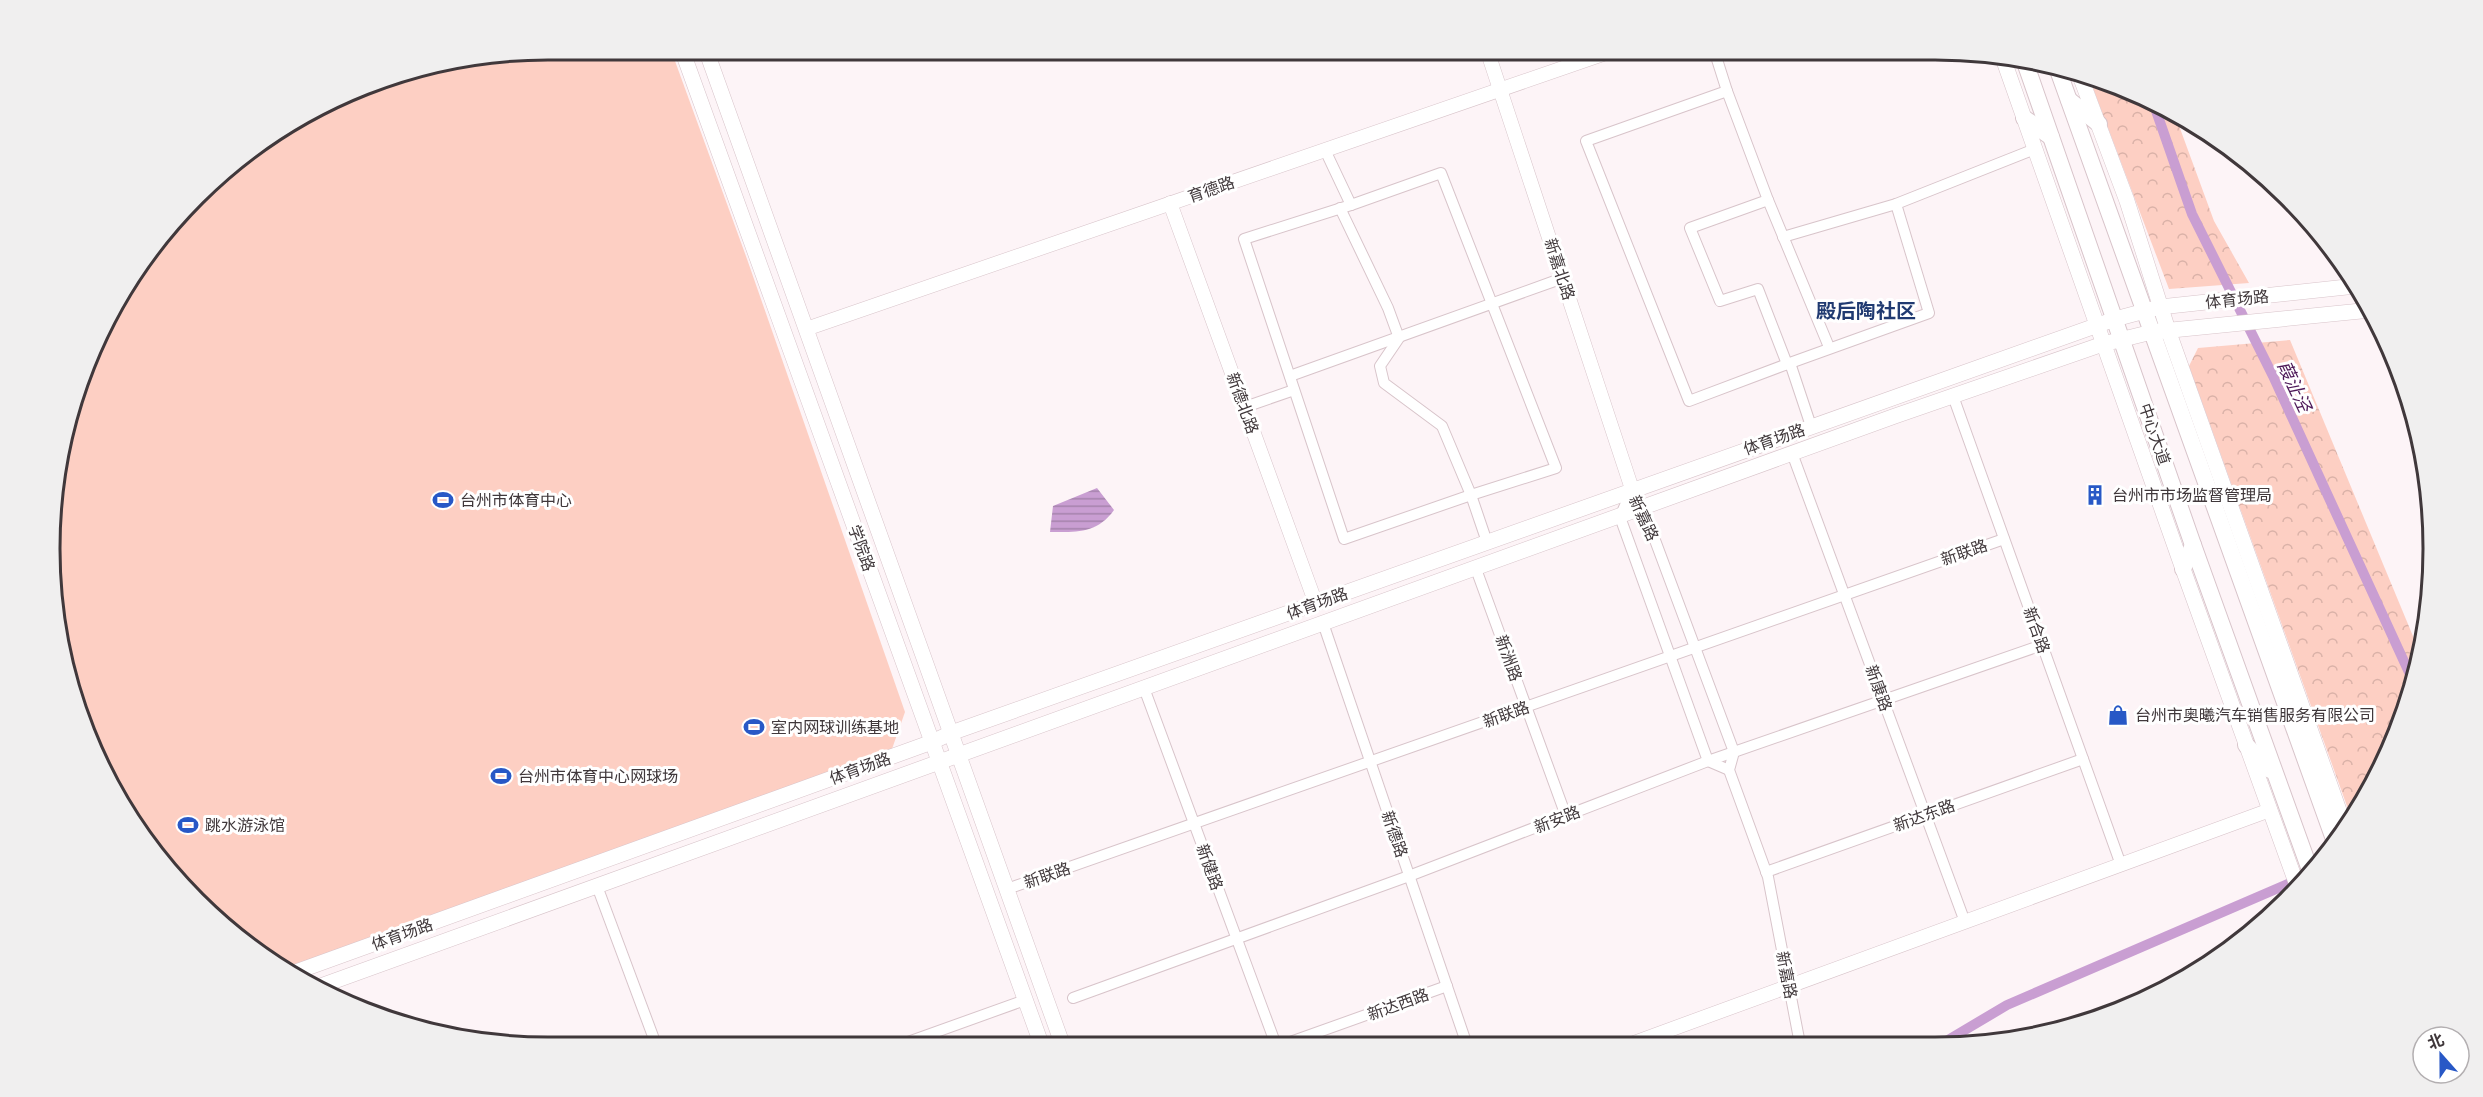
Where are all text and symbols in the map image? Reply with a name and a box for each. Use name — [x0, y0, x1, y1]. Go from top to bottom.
street label: 育德路 — [1185, 171, 1237, 207]
street label: 新嘉北路 — [1540, 235, 1580, 303]
street label: 体育场路 — [2204, 285, 2270, 313]
district label: 殿后陶社区 — [1816, 297, 1916, 324]
water label: 葭沚泾 — [2273, 356, 2318, 417]
street label: 新德北路 — [1222, 369, 1264, 437]
street label: 中心大道 — [2134, 400, 2176, 468]
street label: 体育场路 — [1740, 418, 1808, 460]
building icon: 台州市市场监督管理局 — [2083, 483, 2107, 507]
place label: 台州市市场监督管理局 — [2112, 484, 2272, 506]
sports icon: 台州市体育中心 — [431, 488, 455, 512]
place label: 台州市体育中心 — [460, 489, 572, 511]
street label: 新嘉路 — [1624, 492, 1664, 544]
street label: 学院路 — [843, 522, 881, 574]
street label: 新联路 — [1938, 534, 1990, 570]
street label: 体育场路 — [1283, 582, 1351, 624]
street label: 新合路 — [2018, 604, 2056, 656]
street label: 新洲路 — [1490, 632, 1528, 684]
street label: 新康路 — [1860, 662, 1898, 714]
street label: 新联路 — [1480, 695, 1532, 733]
shop icon: 台州市奥曦汽车销售服务有限公司 — [2106, 703, 2130, 727]
place label: 台州市奥曦汽车销售服务有限公司 — [2135, 704, 2375, 726]
sports icon: 室内网球训练基地 — [742, 715, 766, 739]
place label: 室内网球训练基地 — [771, 716, 899, 738]
street label: 体育场路 — [826, 747, 894, 789]
sports icon: 台州市体育中心网球场 — [489, 764, 513, 788]
place label: 台州市体育中心网球场 — [518, 765, 678, 787]
street label: 新达东路 — [1890, 794, 1958, 836]
street label: 新安路 — [1531, 800, 1583, 838]
street label: 新德路 — [1377, 808, 1413, 860]
sports icon: 跳水游泳馆 — [176, 813, 200, 837]
place label: 跳水游泳馆 — [205, 814, 285, 836]
street label: 新健路 — [1191, 841, 1229, 893]
street label: 新联路 — [1021, 857, 1073, 893]
street label: 体育场路 — [368, 913, 436, 955]
street label: 新嘉路 — [1772, 949, 1802, 1001]
street label: 新达西路 — [1364, 983, 1432, 1025]
north arrow — [2411, 1025, 2471, 1085]
text: 北 — [2424, 1028, 2447, 1054]

